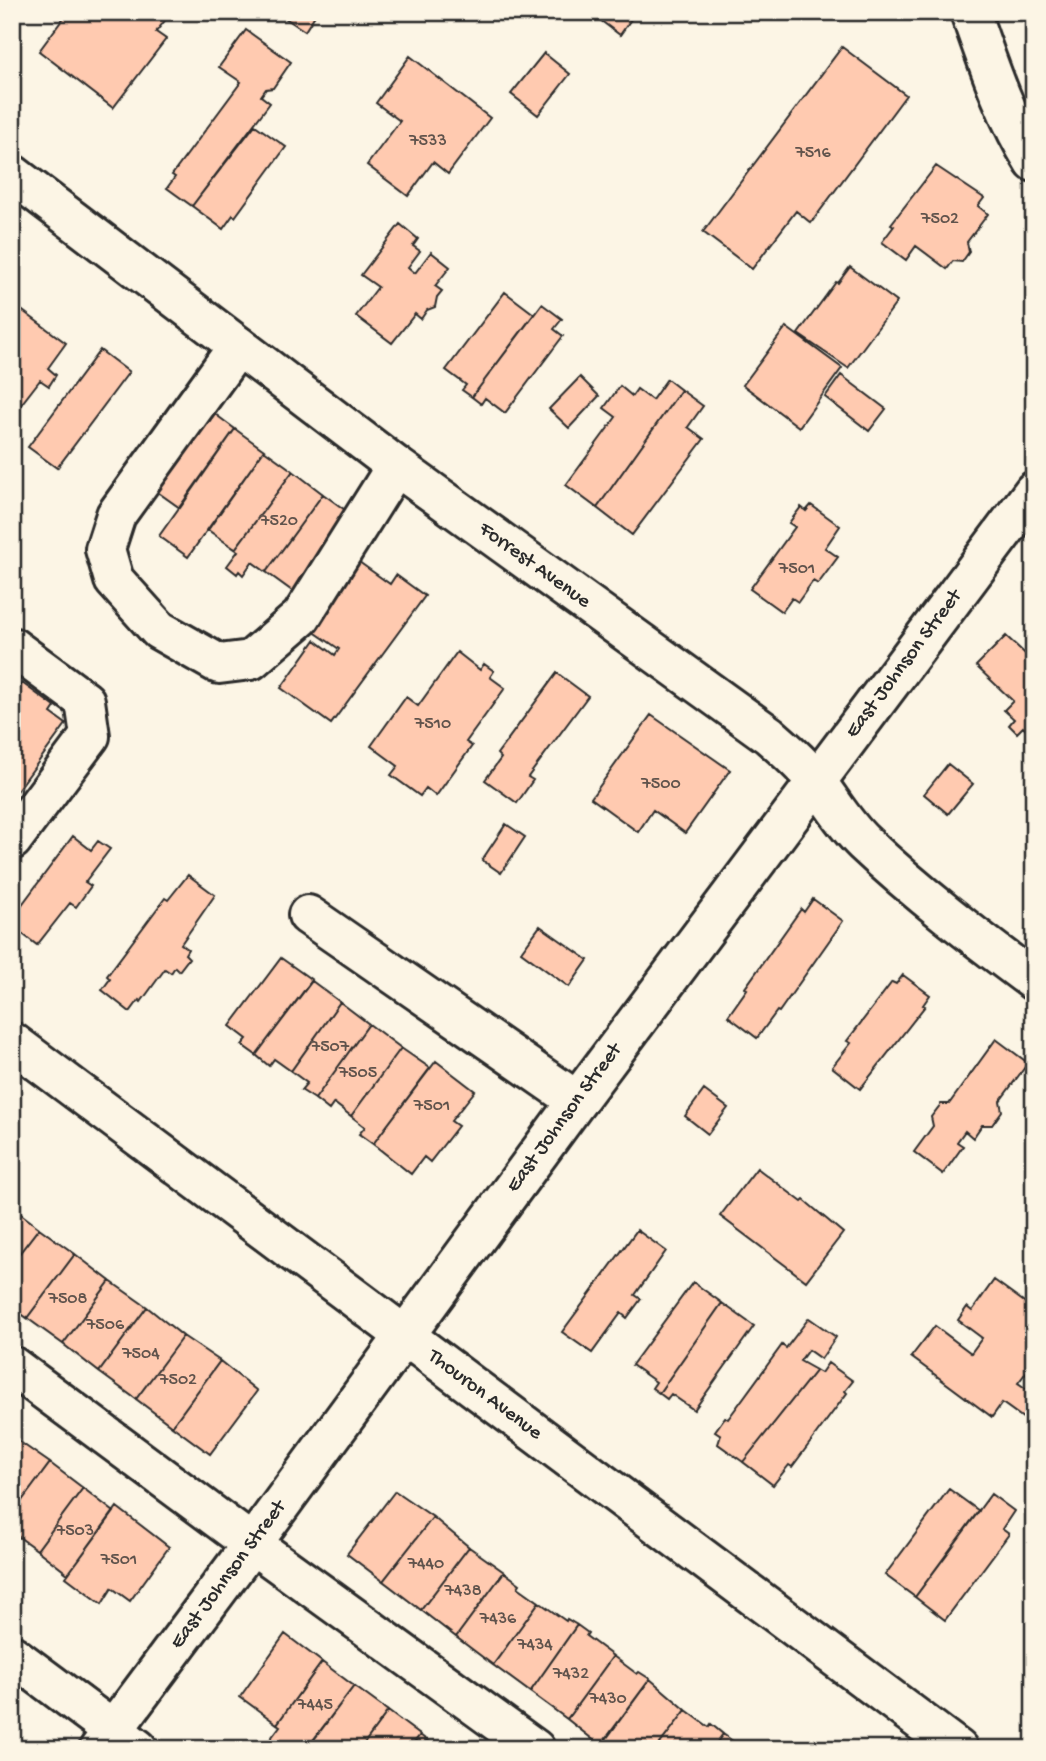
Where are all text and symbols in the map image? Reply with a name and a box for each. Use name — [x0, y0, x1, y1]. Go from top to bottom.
house number: 7533 — [408, 131, 447, 152]
house number: 7516 — [794, 143, 831, 164]
house number: 7502 — [920, 209, 959, 230]
house number: 7520 — [259, 511, 298, 532]
street label: Forrest Avenue — [473, 516, 596, 615]
house number: 7501 — [778, 559, 815, 580]
street label: East Johnson Street — [841, 583, 969, 743]
house number: 7510 — [414, 714, 451, 735]
house number: 7500 — [640, 774, 681, 795]
house number: 7507 — [310, 1037, 350, 1058]
street label: East Johnson Street — [501, 1037, 629, 1198]
house number: 7505 — [338, 1063, 377, 1084]
house number: 7501 — [413, 1096, 450, 1117]
house number: 7508 — [48, 1289, 88, 1310]
house number: 7506 — [85, 1315, 125, 1336]
house number: 7504 — [121, 1344, 160, 1365]
street label: Thouron Avenue — [422, 1344, 548, 1447]
house number: 7502 — [158, 1370, 197, 1391]
street label: East Johnson Street — [165, 1494, 294, 1654]
house number: 7503 — [55, 1521, 94, 1542]
house number: 7501 — [100, 1550, 137, 1571]
house number: 7440 — [407, 1554, 444, 1575]
house number: 7438 — [443, 1581, 482, 1602]
house number: 7436 — [479, 1609, 517, 1630]
house number: 7434 — [516, 1635, 553, 1656]
house number: 7432 — [552, 1664, 589, 1685]
house number: 7430 — [588, 1689, 627, 1710]
house number: 7445 — [296, 1695, 333, 1716]

